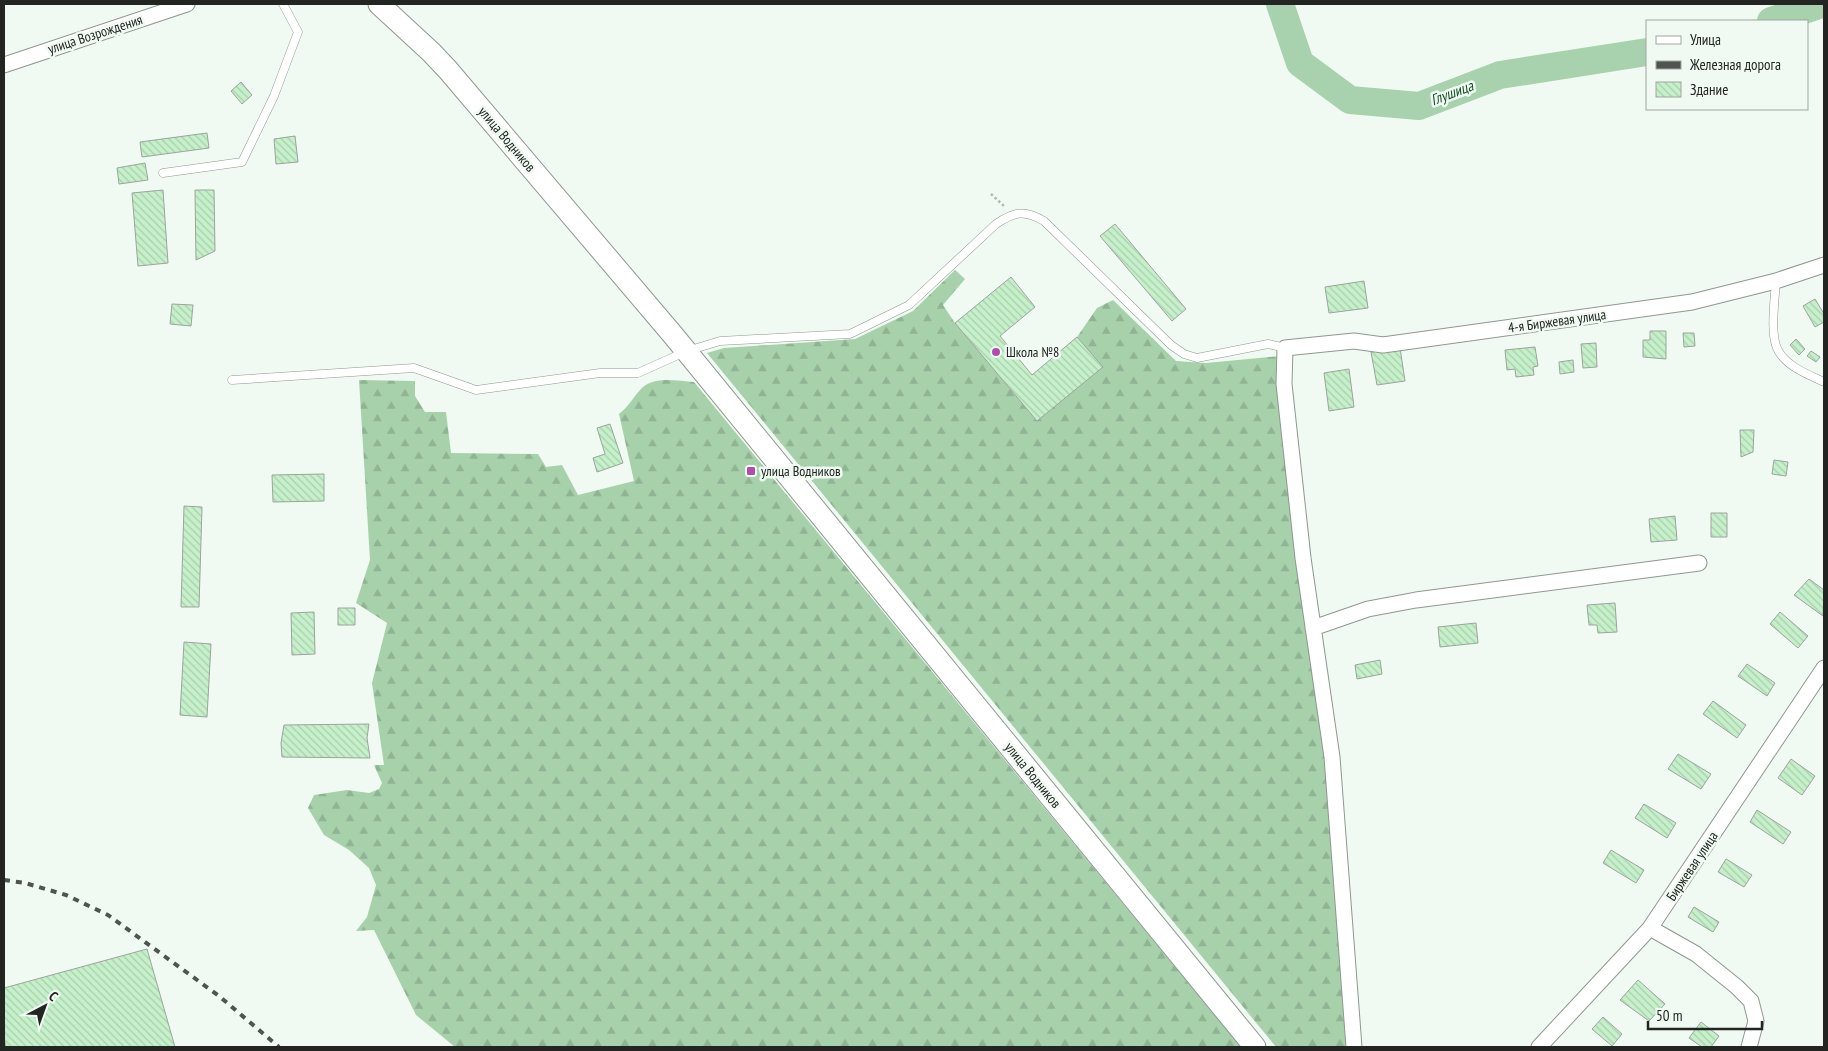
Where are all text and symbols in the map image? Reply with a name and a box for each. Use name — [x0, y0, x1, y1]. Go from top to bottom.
street label: улица Возрождения — [45, 10, 145, 58]
legend — [1646, 20, 1808, 110]
text: Улица — [1690, 30, 1721, 49]
text: Железная дорога — [1689, 55, 1781, 74]
water label: Глушица — [1428, 75, 1477, 109]
text: Здание — [1690, 80, 1728, 99]
street label: улица Водников — [474, 103, 540, 176]
street label: 4-я Биржевая улица — [1507, 305, 1607, 337]
place label: Школа №8 — [1006, 343, 1059, 361]
marker: Школа №8 — [990, 346, 1002, 358]
place label: улица Водников — [761, 462, 841, 480]
marker: улица Водников — [745, 465, 757, 477]
street label: улица Водников — [1001, 738, 1065, 812]
street label: Биржевая улица — [1662, 828, 1722, 904]
north arrow — [20, 981, 70, 1031]
text: С — [45, 987, 62, 1005]
scale bar — [1648, 998, 1762, 1030]
text: 50 m — [1656, 1006, 1682, 1025]

